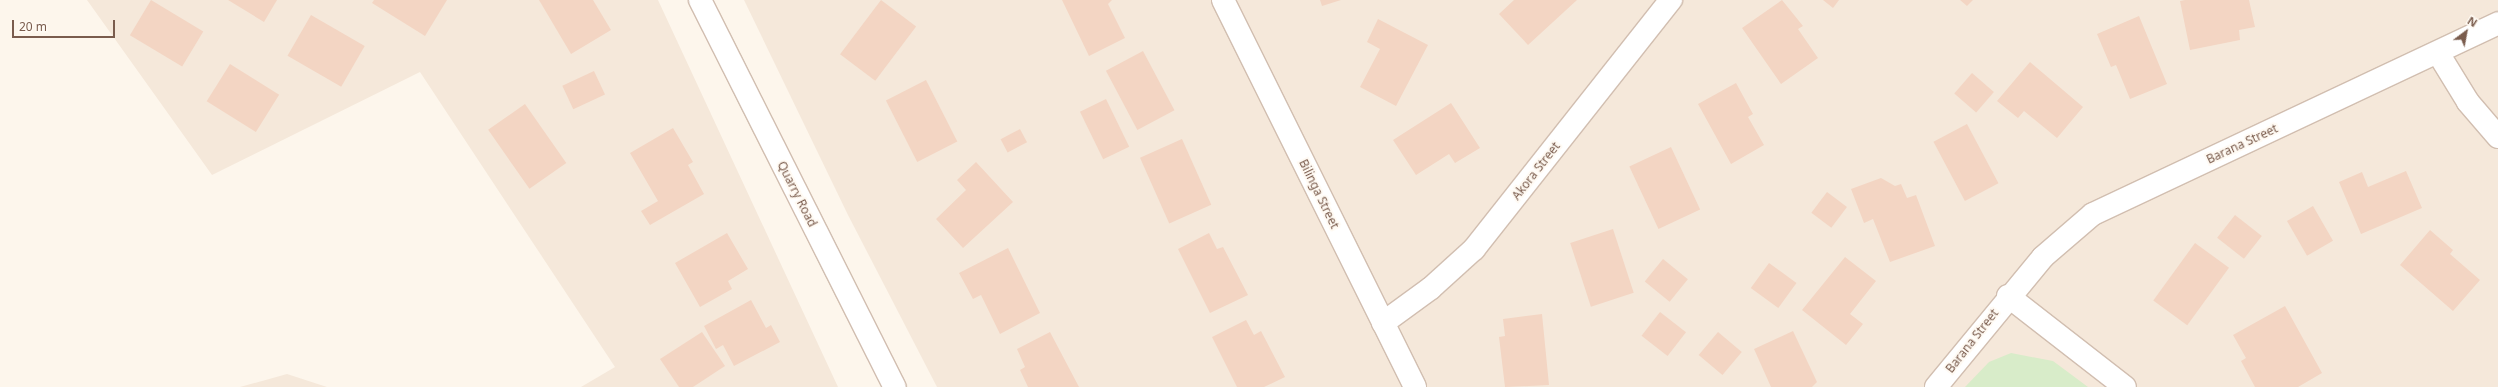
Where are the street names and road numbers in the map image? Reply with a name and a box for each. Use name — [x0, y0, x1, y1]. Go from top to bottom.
street label: Barana Street — [2204, 121, 2280, 167]
street label: Akora Street — [1509, 139, 1563, 203]
street label: Bilinga Street — [1296, 157, 1342, 231]
street label: Quarry Road — [774, 159, 820, 229]
street label: Barana Street — [1943, 306, 2001, 376]

